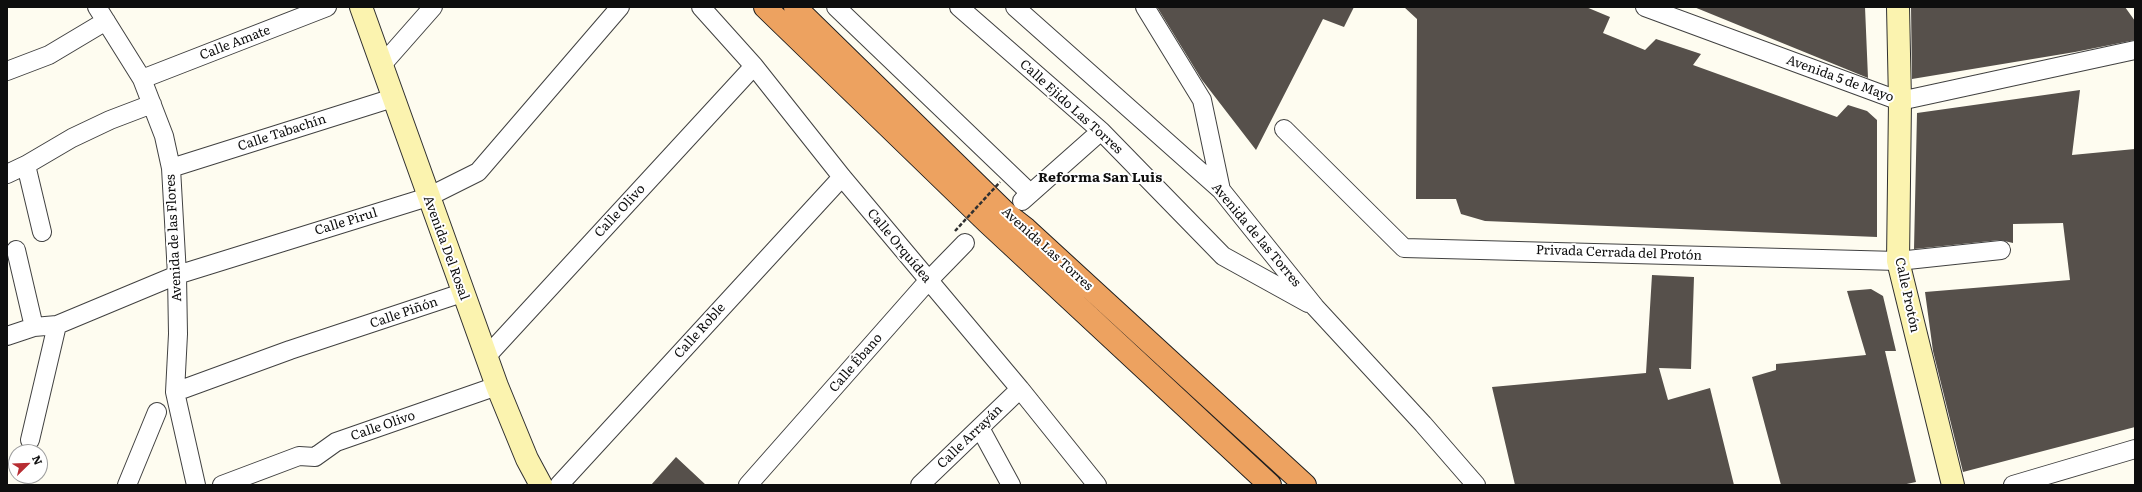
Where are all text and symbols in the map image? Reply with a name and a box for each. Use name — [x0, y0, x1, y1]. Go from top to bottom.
street label: Calle Amate — [198, 22, 272, 64]
street label: Avenida 5 de Mayo — [1784, 52, 1896, 106]
street label: Calle Ejido Las Torres — [1016, 57, 1126, 157]
street label: Calle Tabachín — [236, 111, 328, 155]
district label: Reforma San Luis — [1038, 170, 1162, 186]
street label: Avenida de las Flores — [163, 174, 185, 302]
street label: Avenida de las Torres — [1208, 180, 1304, 290]
street label: Calle Olivo — [591, 181, 649, 241]
street label: Avenida Del Rosal — [420, 194, 472, 302]
street label: Avenida Las Torres — [998, 204, 1096, 294]
street label: Calle Pirul — [313, 205, 379, 239]
street label: Calle Orquídea — [864, 206, 934, 286]
street label: Privada Cerrada del Protón — [1536, 242, 1702, 264]
street label: Calle Protón — [1891, 256, 1923, 334]
street label: Calle Piñón — [368, 294, 440, 332]
street label: Calle Roble — [671, 300, 729, 362]
street label: Calle Ébano — [826, 330, 886, 396]
street label: Calle Arrayán — [934, 402, 1006, 472]
street label: Calle Olivo — [349, 408, 417, 444]
north arrow — [8, 444, 48, 484]
text: N — [29, 452, 47, 467]

